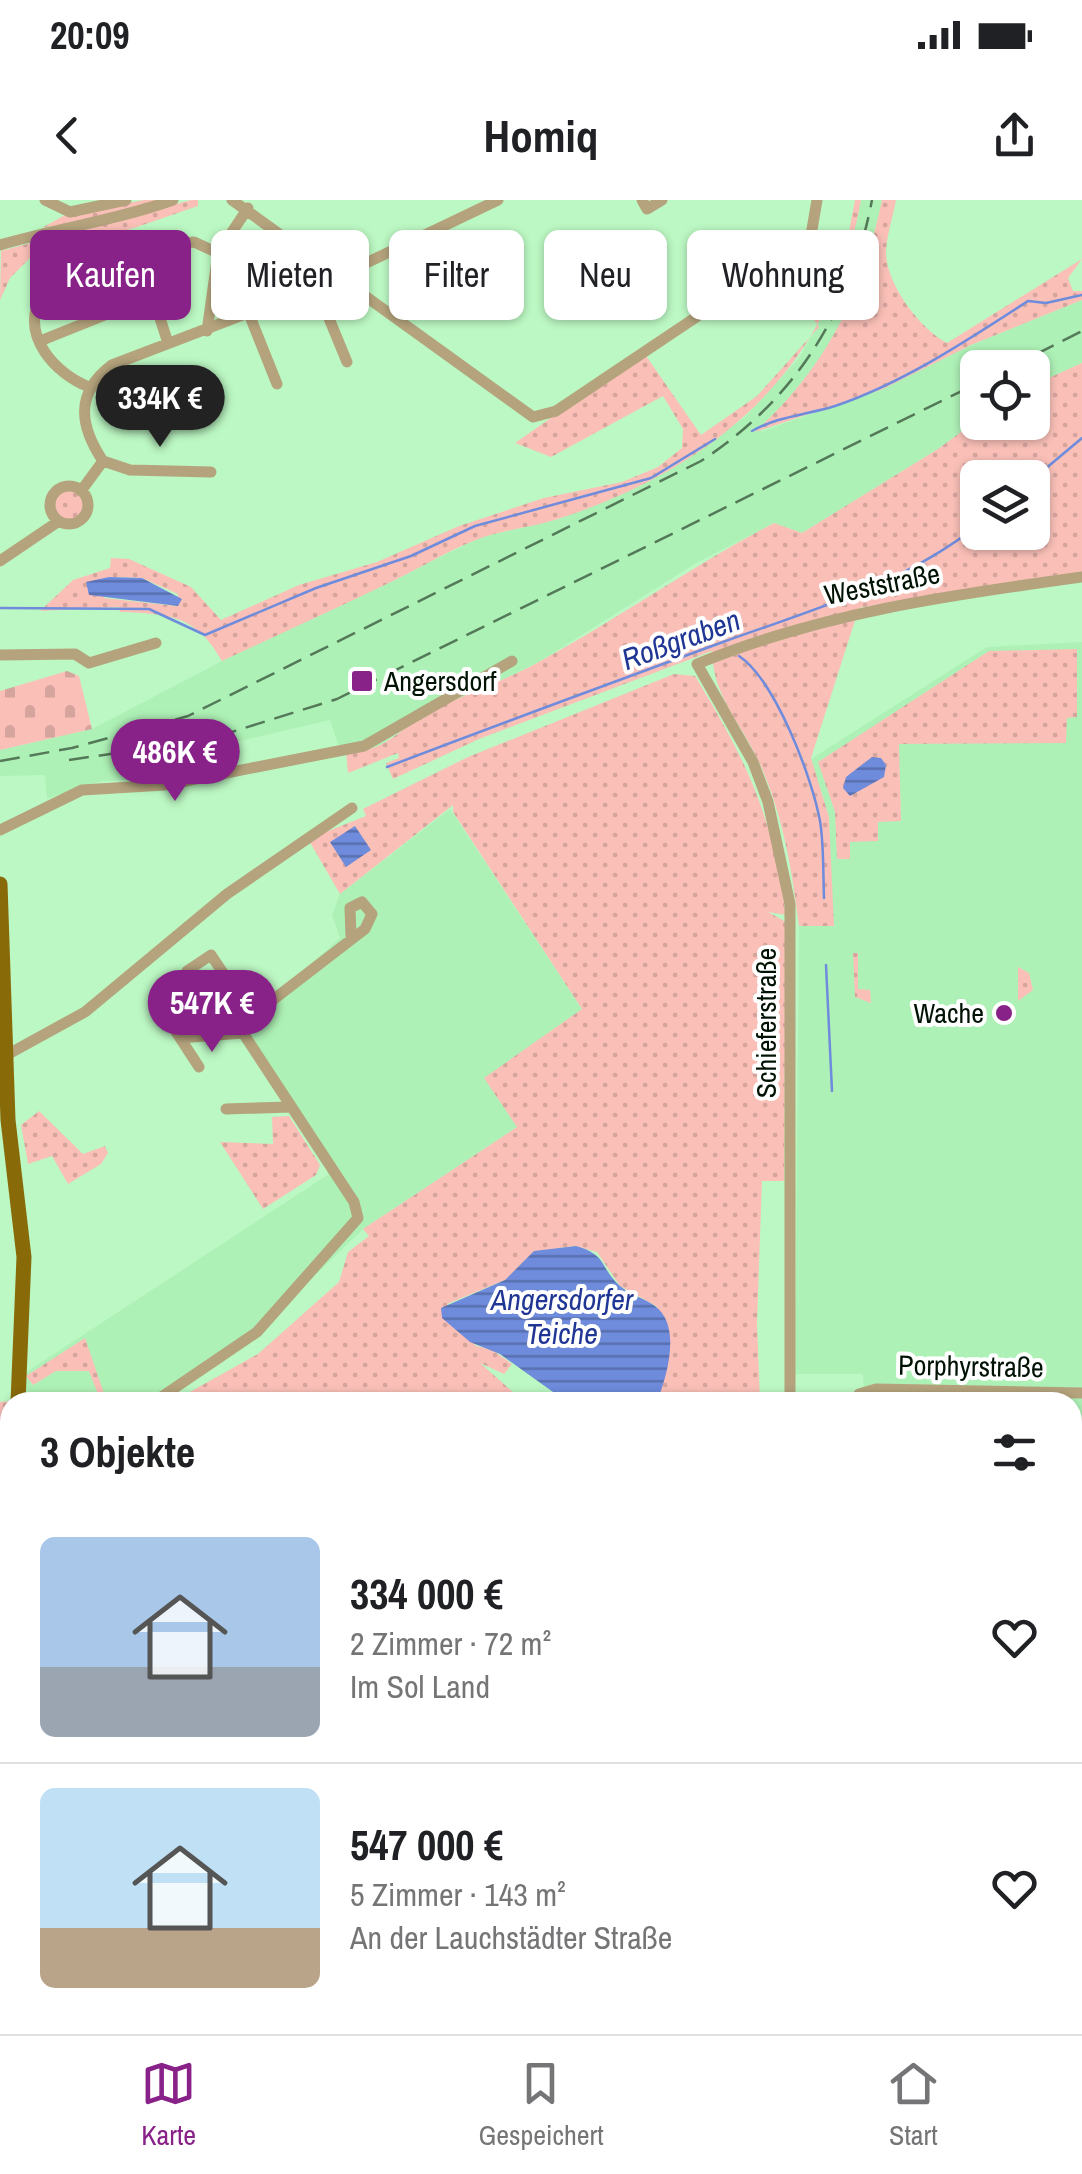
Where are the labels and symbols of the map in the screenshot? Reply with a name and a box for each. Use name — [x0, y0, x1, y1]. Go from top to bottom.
pin: 334K € — [79, 365, 241, 450]
street label: Weststraße — [821, 554, 943, 614]
water label: Roßgraben — [616, 599, 745, 679]
place label: Angersdorf — [383, 662, 497, 700]
marker: Angersdorf — [349, 668, 375, 694]
pin: 486K € — [94, 719, 256, 804]
street label: Schieferstraße — [747, 948, 785, 1098]
pin: 547K € — [131, 970, 293, 1055]
place label: Wache — [913, 994, 984, 1032]
marker: Wache — [993, 1002, 1015, 1024]
water label: Angersdorfer Teiche — [489, 1279, 634, 1353]
street label: Porphyrstraße — [898, 1346, 1044, 1386]

